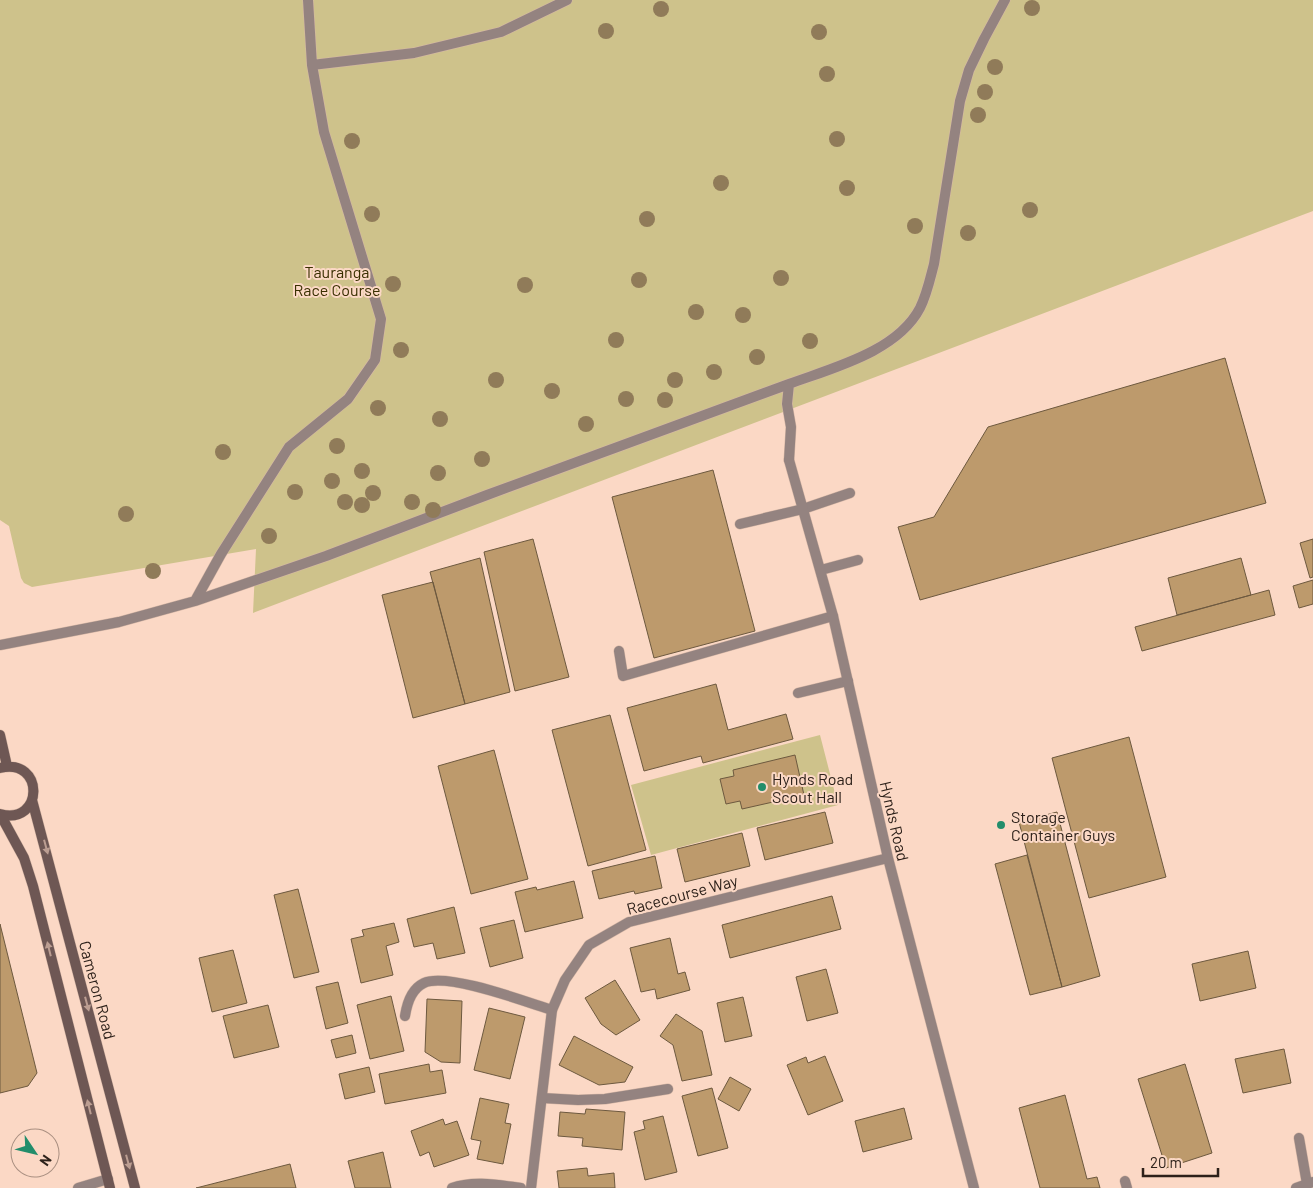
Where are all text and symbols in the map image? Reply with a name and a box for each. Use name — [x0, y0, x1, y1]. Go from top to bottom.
park label: Tauranga Race Course — [294, 262, 380, 299]
place label: Hynds Road Scout Hall — [772, 769, 853, 806]
street label: Hynds Road — [877, 779, 913, 863]
marker: Hynds Road Scout Hall — [756, 781, 768, 793]
place label: Storage Container Guys — [1011, 807, 1115, 844]
marker: Storage Container Guys — [995, 819, 1007, 831]
one-way arrow — [42, 840, 50, 855]
street label: Racecourse Way — [624, 870, 740, 918]
street label: Cameron Road — [76, 939, 120, 1041]
one-way arrow — [45, 942, 53, 957]
one-way arrow — [83, 997, 91, 1012]
one-way arrow — [85, 1099, 93, 1114]
north arrow — [10, 1128, 60, 1178]
scale bar — [1143, 1146, 1218, 1178]
text: N — [36, 1152, 56, 1169]
text: 20 m — [1150, 1153, 1182, 1171]
one-way arrow — [124, 1154, 132, 1169]

